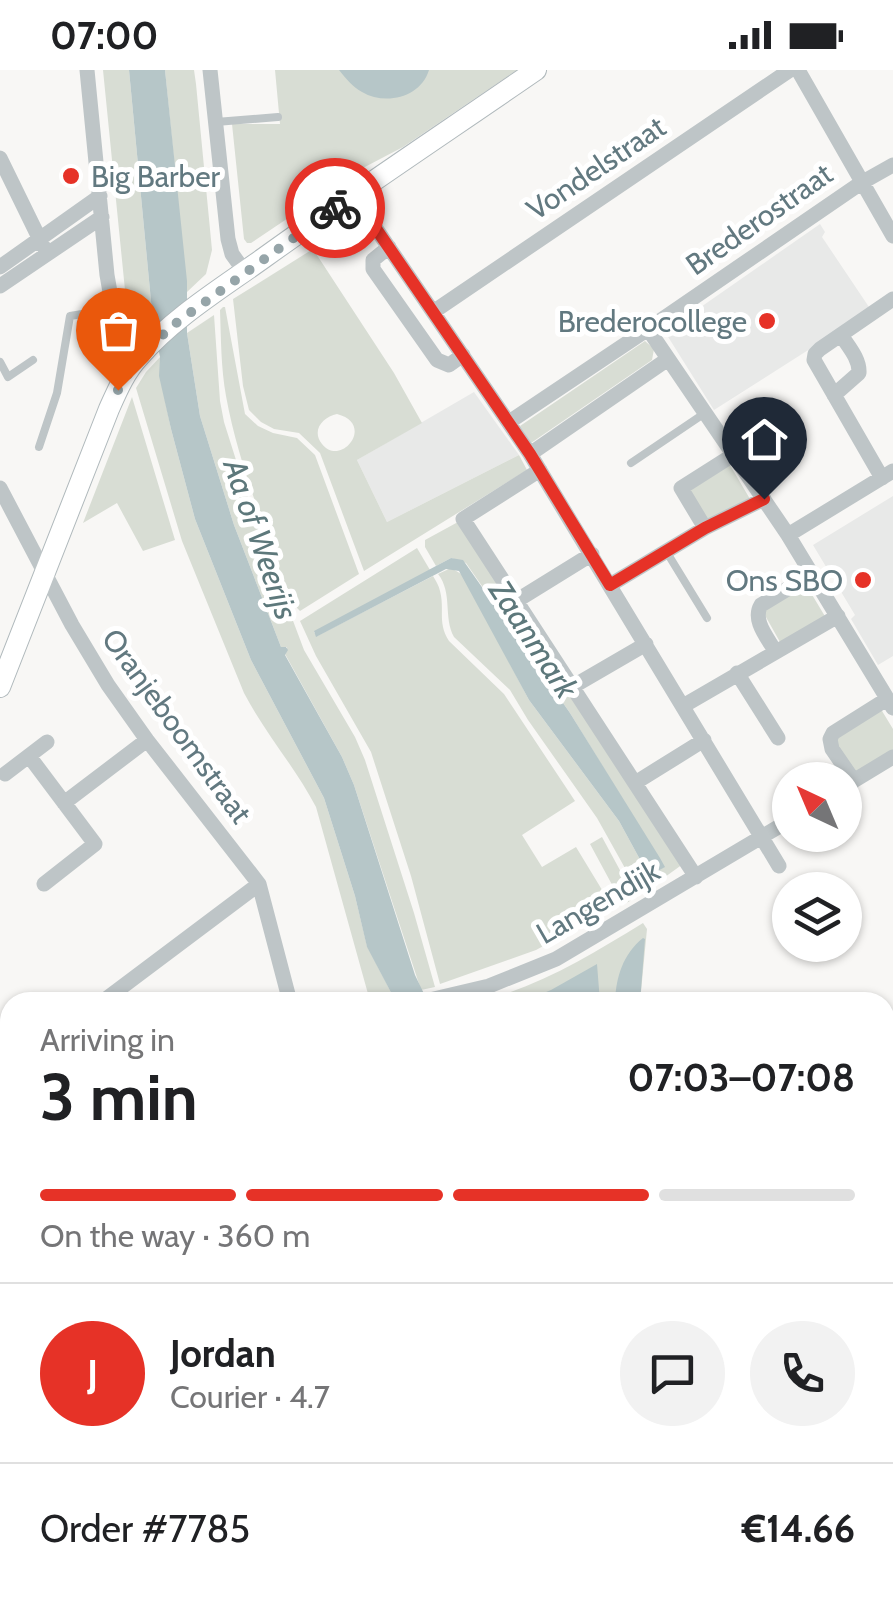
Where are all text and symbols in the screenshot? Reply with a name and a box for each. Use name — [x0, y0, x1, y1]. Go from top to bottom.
text: 07:00 — [50, 12, 158, 59]
street label: Vondelstraat — [520, 108, 672, 228]
street label: Brederostraat — [679, 155, 839, 283]
place label: Big Barber — [91, 158, 221, 195]
courier — [285, 158, 385, 258]
marker: Big Barber — [60, 165, 82, 187]
icon: bike — [308, 181, 363, 236]
pin — [76, 288, 161, 391]
icon: bag — [91, 303, 146, 358]
place label: Brederocollege — [558, 303, 747, 340]
marker: Brederocollege — [756, 310, 778, 332]
pin — [722, 397, 807, 500]
icon: home — [737, 412, 792, 467]
water label: Aa of Weerijs — [215, 452, 307, 624]
place label: Ons SBO — [726, 562, 843, 599]
marker: Ons SBO — [852, 569, 874, 591]
water label: Zaanmark — [480, 571, 587, 707]
street label: Oranjeboomstraat — [94, 622, 260, 830]
north arrow — [772, 762, 862, 852]
map controls — [772, 762, 862, 962]
street label: Langendijk — [530, 852, 667, 952]
button: layers — [772, 872, 862, 962]
text: Arriving in — [40, 1020, 175, 1059]
text: 07:03–07:08 — [628, 1054, 855, 1101]
text: 3 min — [40, 1057, 198, 1136]
text: On the way · 360 m — [40, 1216, 310, 1255]
button: chat — [620, 1321, 725, 1426]
button: phone — [750, 1321, 855, 1426]
text: Jordan — [170, 1330, 276, 1377]
text: J — [87, 1350, 98, 1397]
text: Courier · 4.7 — [170, 1377, 330, 1416]
text: Order #7785 — [40, 1505, 250, 1552]
text: €14.66 — [742, 1505, 855, 1552]

